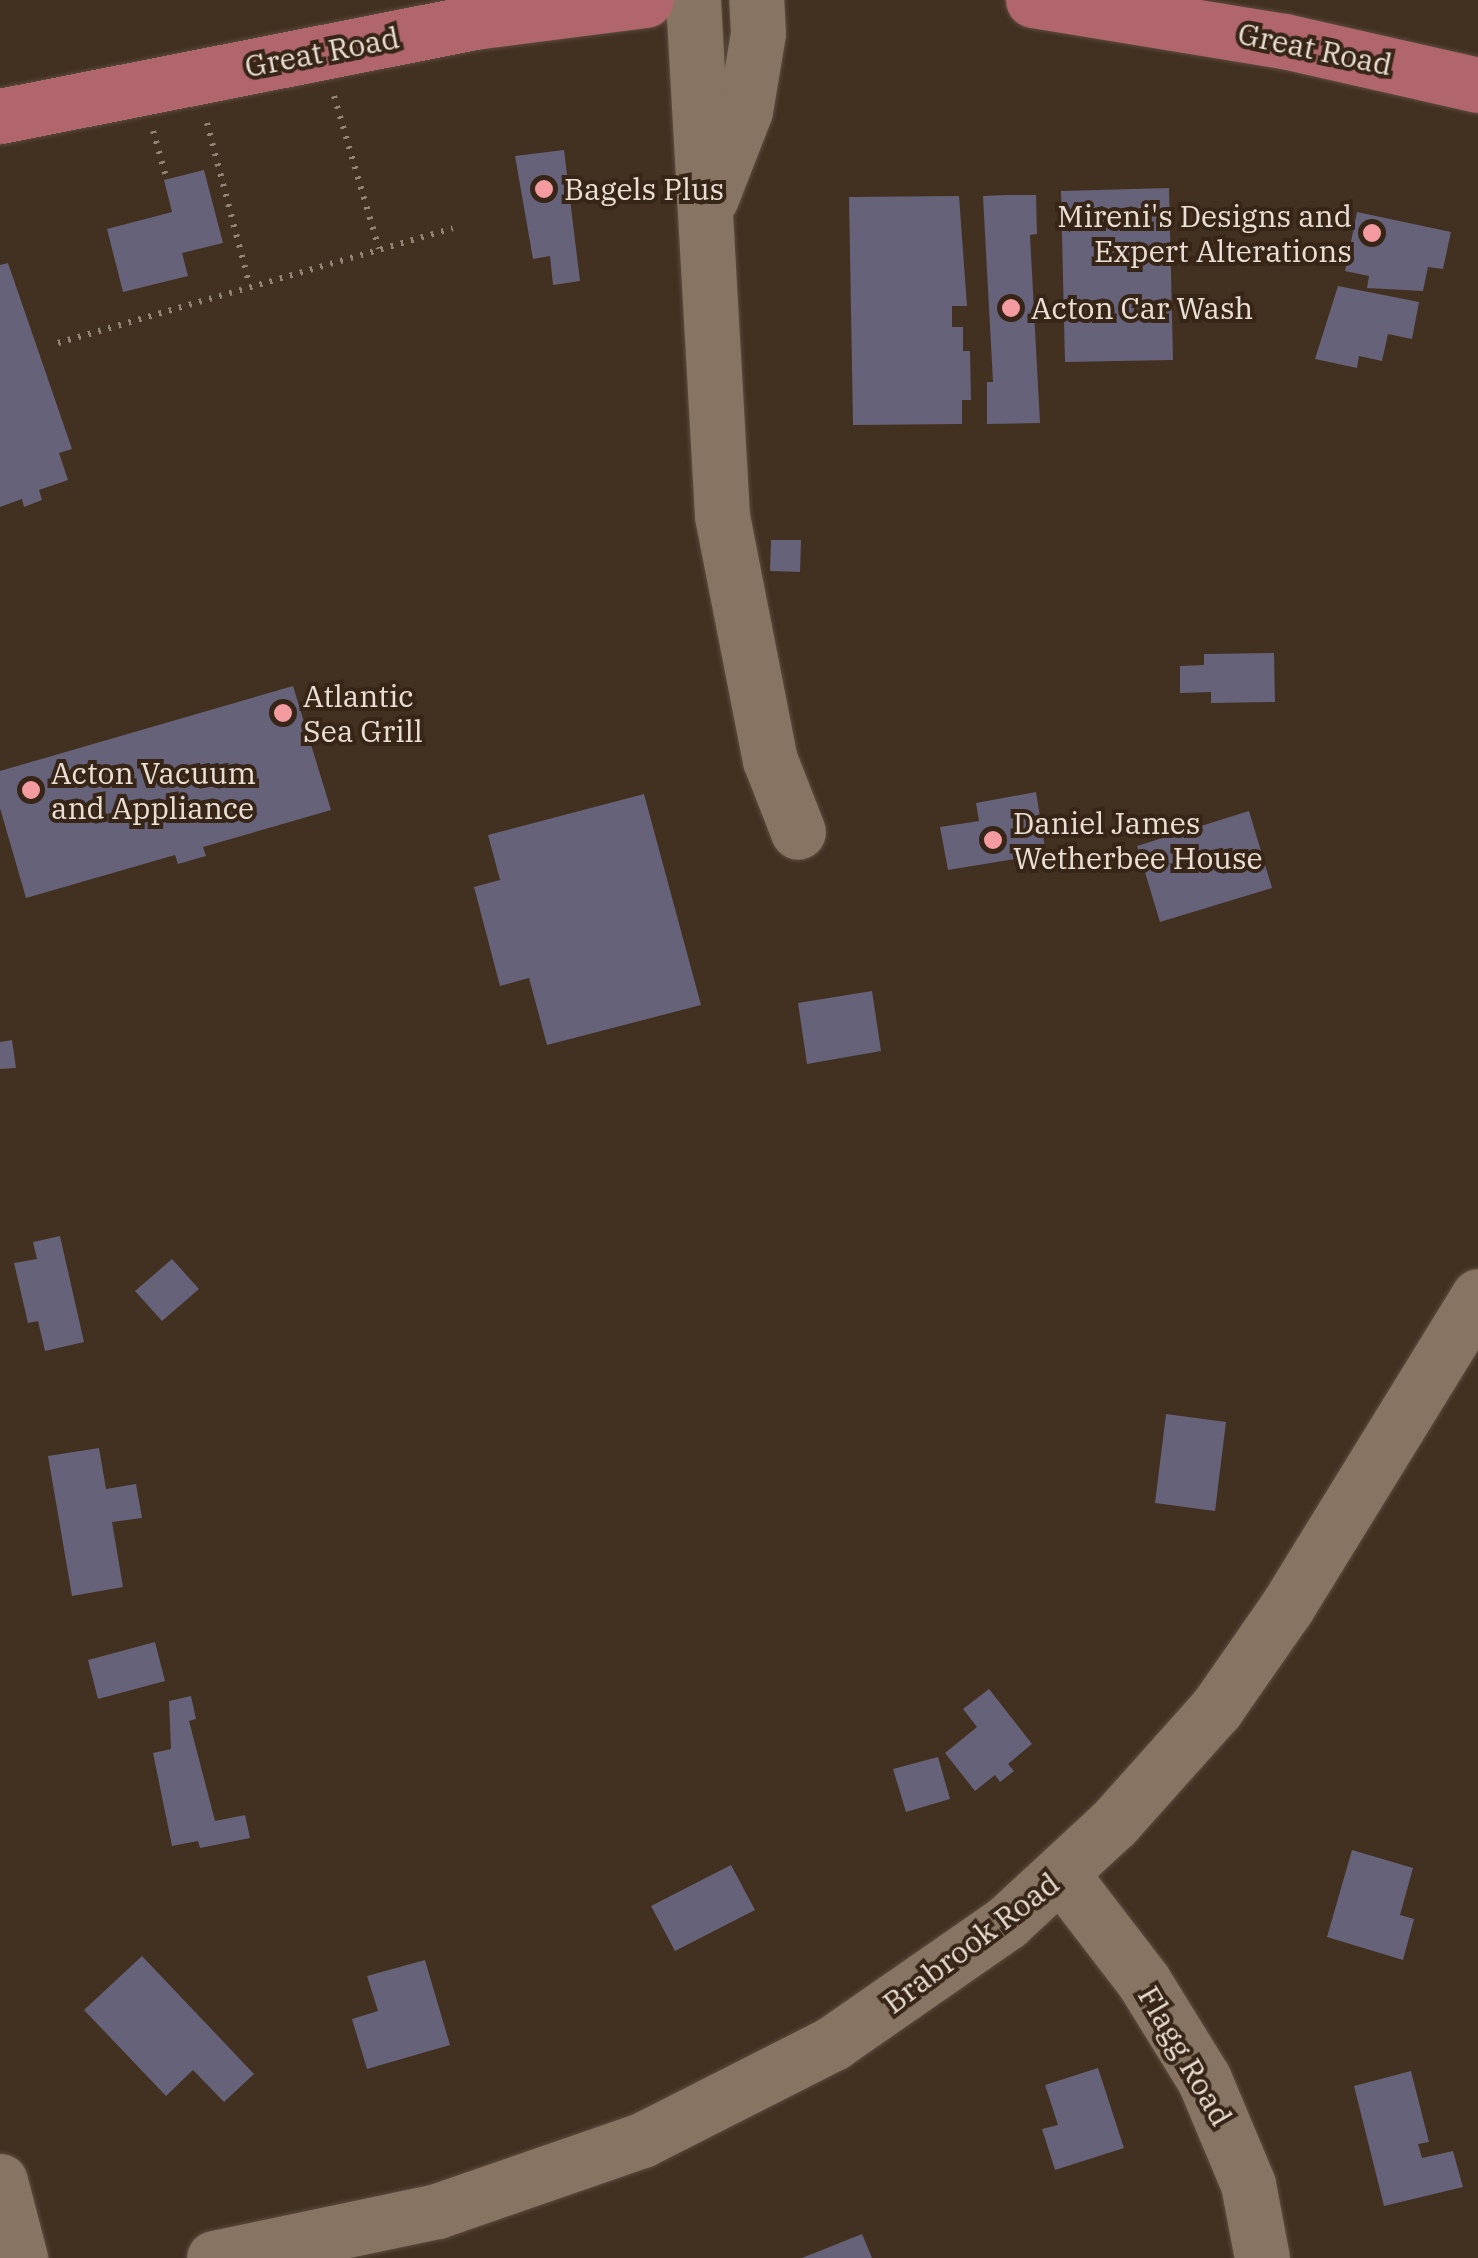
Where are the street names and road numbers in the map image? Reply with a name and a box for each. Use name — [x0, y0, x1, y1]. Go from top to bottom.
street label: Great Road — [1235, 15, 1395, 83]
street label: Great Road — [242, 19, 402, 85]
street label: Brabrook Road — [876, 1865, 1066, 2021]
street label: Flagg Road — [1131, 1980, 1239, 2132]

